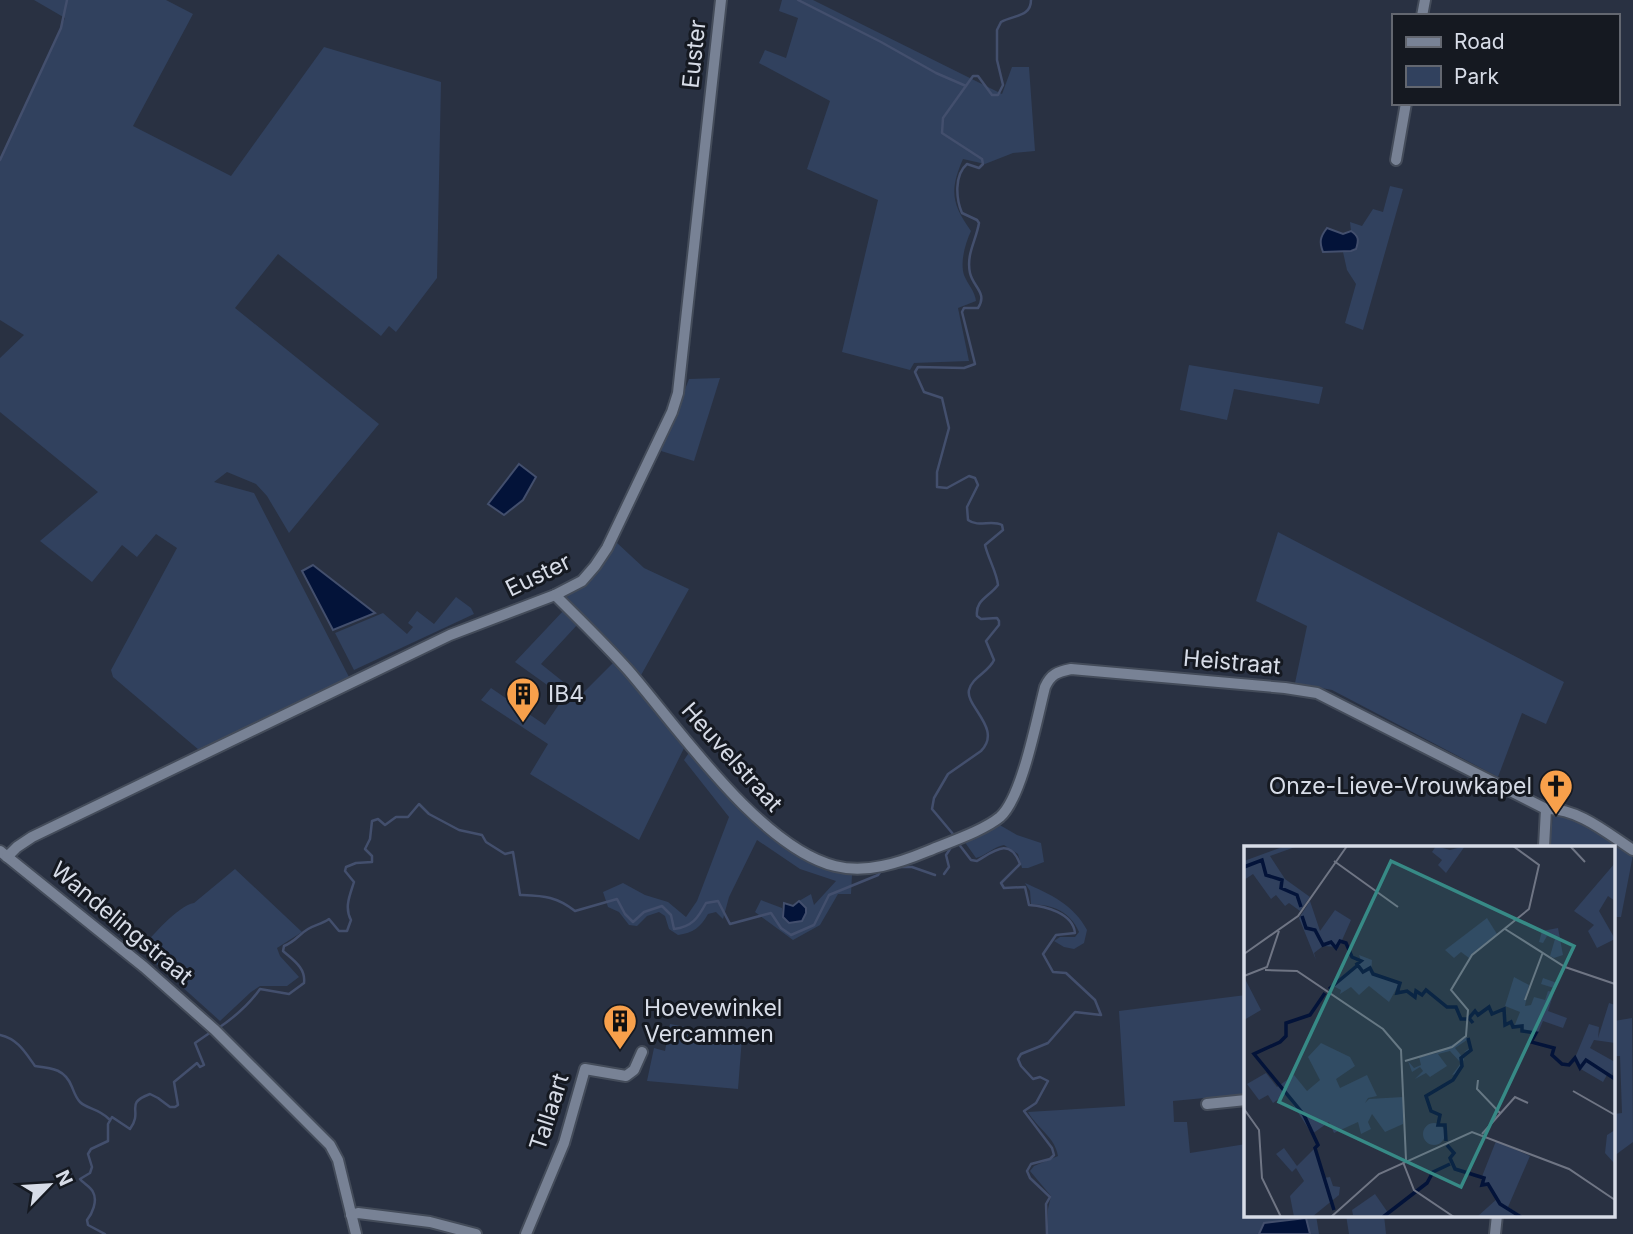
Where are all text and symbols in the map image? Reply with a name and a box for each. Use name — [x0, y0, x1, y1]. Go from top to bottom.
legend — [1392, 14, 1619, 105]
street label: Euster — [676, 18, 712, 90]
text: Road — [1454, 29, 1505, 54]
text: Park — [1454, 64, 1499, 89]
street label: Euster — [501, 547, 575, 603]
street label: Heistraat — [1182, 644, 1282, 680]
building icon: IB4 — [504, 675, 542, 724]
place label: IB4 — [548, 680, 584, 708]
street label: Heuvelstraat — [676, 697, 789, 818]
church icon: Onze-Lieve-Vrouwkapel — [1537, 767, 1575, 816]
place label: Onze-Lieve-Vrouwkapel — [1269, 772, 1532, 800]
inset map — [1244, 846, 1616, 1216]
street label: Wandelingstraat — [46, 856, 199, 991]
place label: Hoevewinkel Vercammen — [644, 994, 782, 1048]
building icon: Hoevewinkel Vercammen — [601, 1002, 639, 1051]
street label: Tallaart — [523, 1069, 575, 1154]
north arrow — [14, 1150, 84, 1220]
text: N — [50, 1167, 77, 1189]

